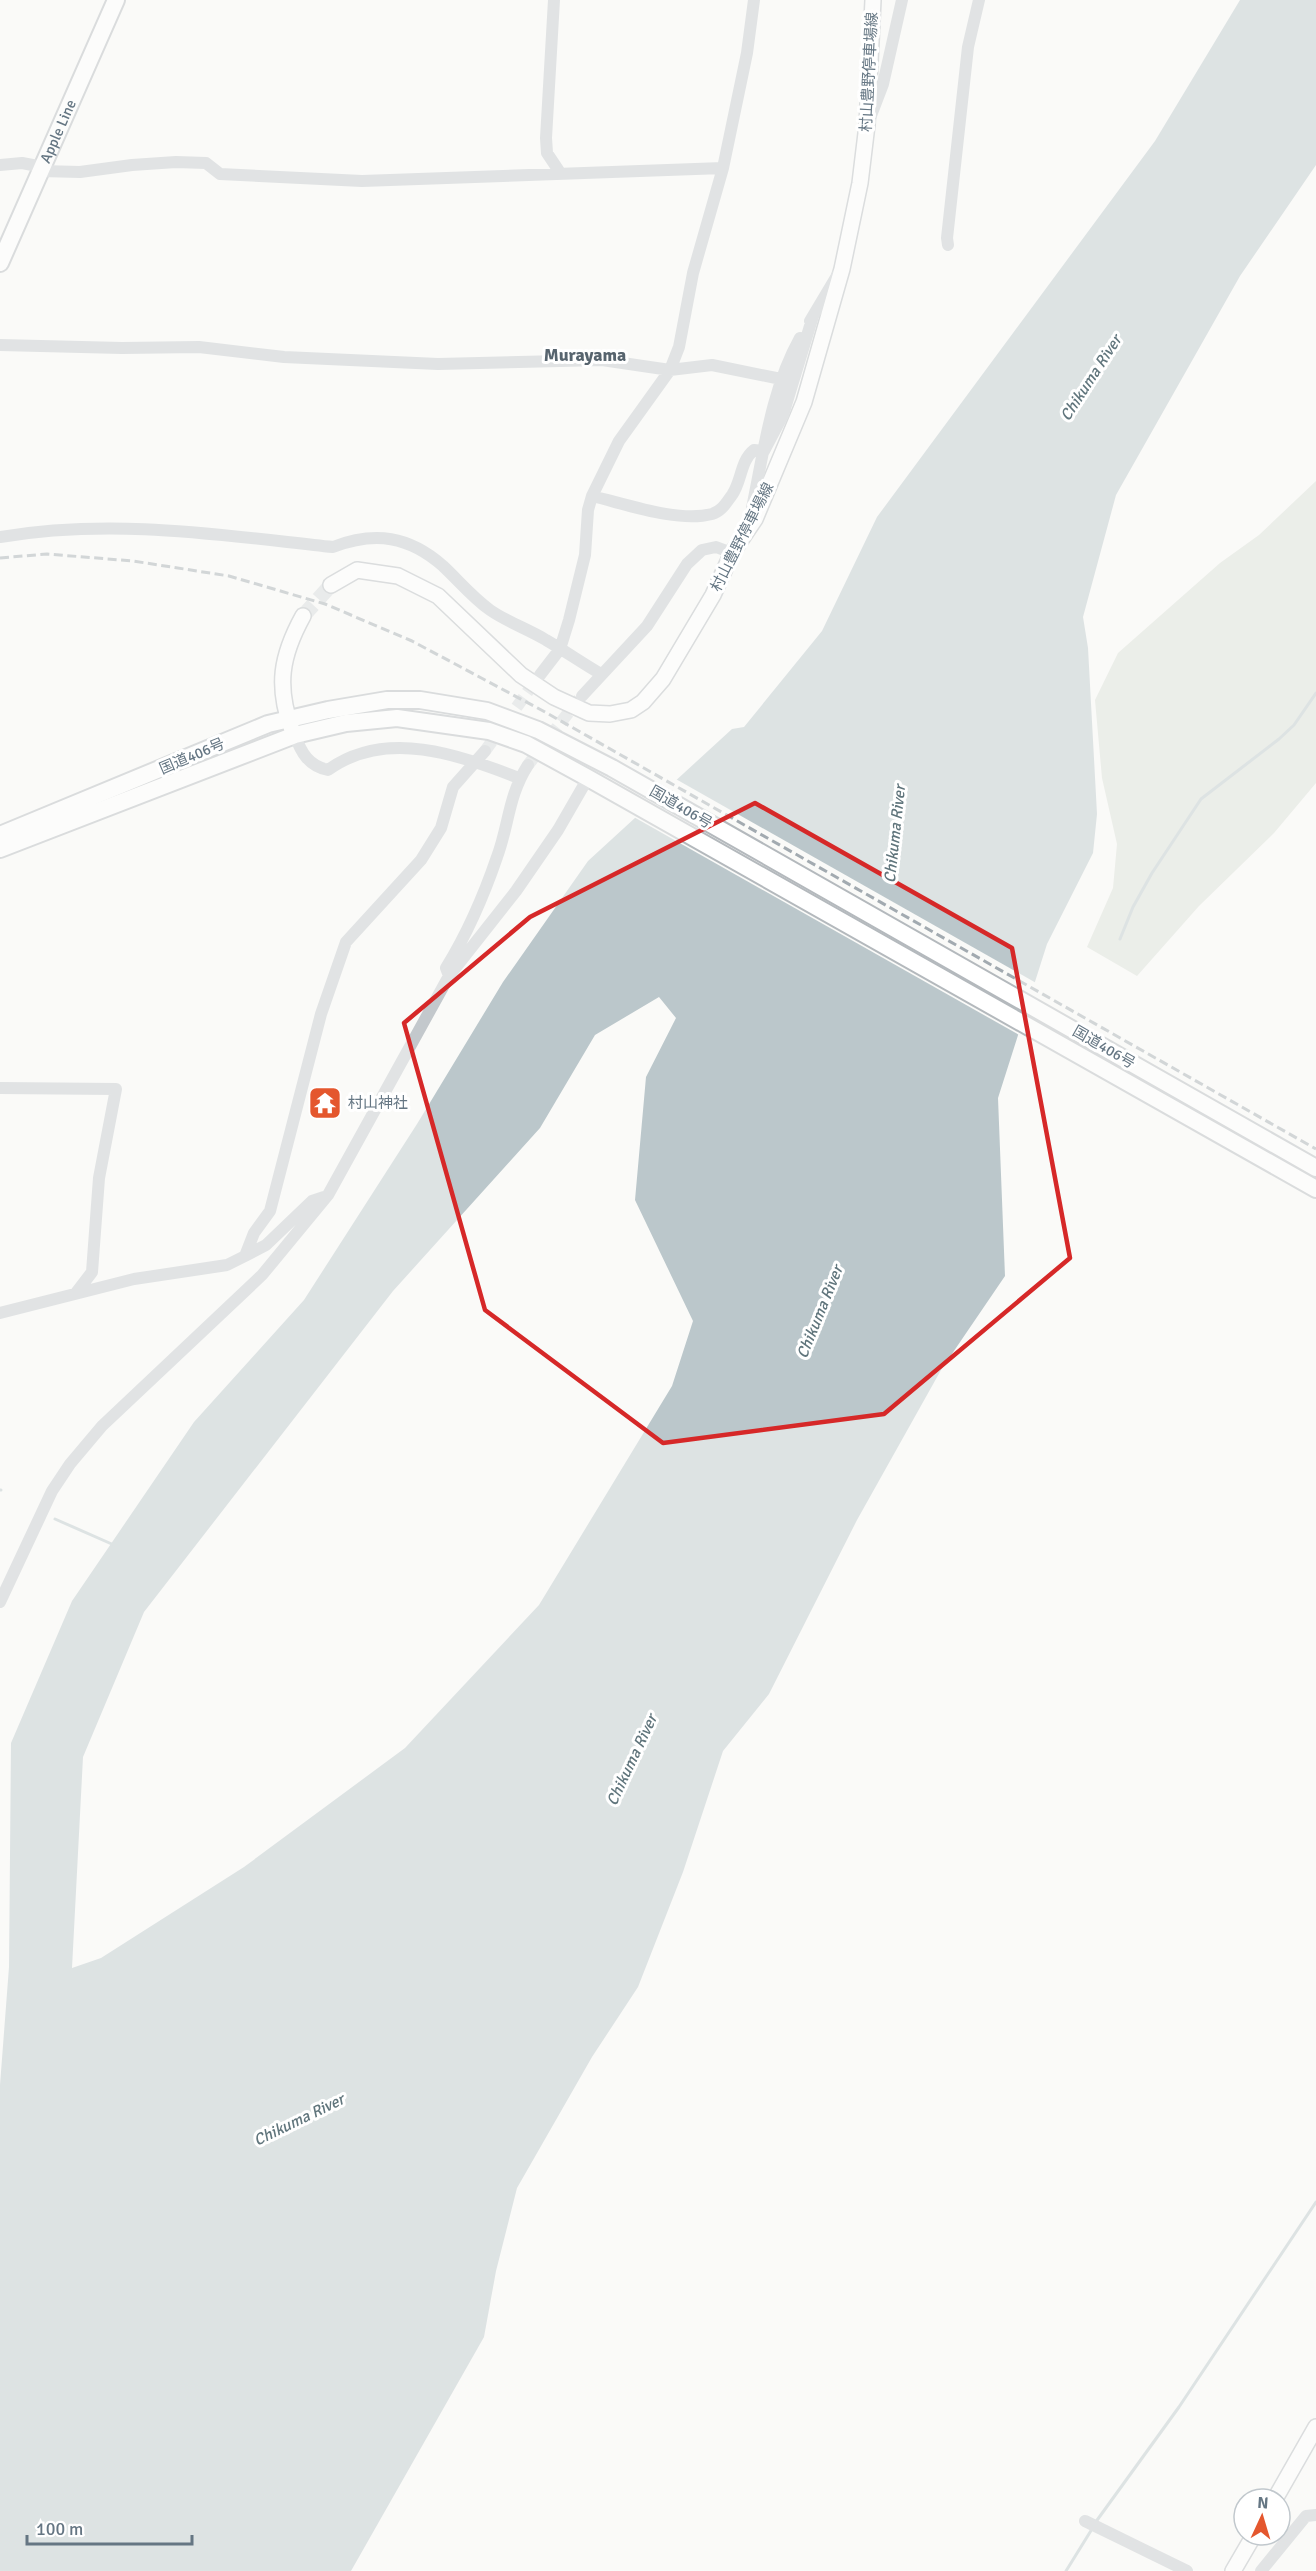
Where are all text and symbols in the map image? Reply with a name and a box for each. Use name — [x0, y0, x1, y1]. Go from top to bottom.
street label: 村山豊野停車場線 — [857, 12, 881, 132]
street label: Apple Line — [36, 97, 80, 166]
water label: Chikuma River — [1056, 330, 1127, 425]
district label: Murayama — [544, 344, 626, 366]
street label: 村山豊野停車場線 — [707, 479, 777, 595]
street label: 国道406号 — [157, 734, 227, 778]
street label: 国道406号 — [646, 782, 716, 832]
water label: Chikuma River — [880, 782, 910, 884]
street label: 国道406号 — [1069, 1022, 1139, 1072]
temple icon: 村山神社 — [307, 1085, 343, 1121]
place label: 村山神社 — [348, 1094, 408, 1112]
water label: Chikuma River — [792, 1261, 848, 1361]
water label: Chikuma River — [602, 1709, 663, 1809]
water label: Chikuma River — [250, 2089, 349, 2151]
north arrow — [1232, 2487, 1292, 2547]
text: N — [1257, 2493, 1269, 2513]
scale bar — [27, 2508, 192, 2546]
text: 100 m — [36, 2518, 83, 2540]

